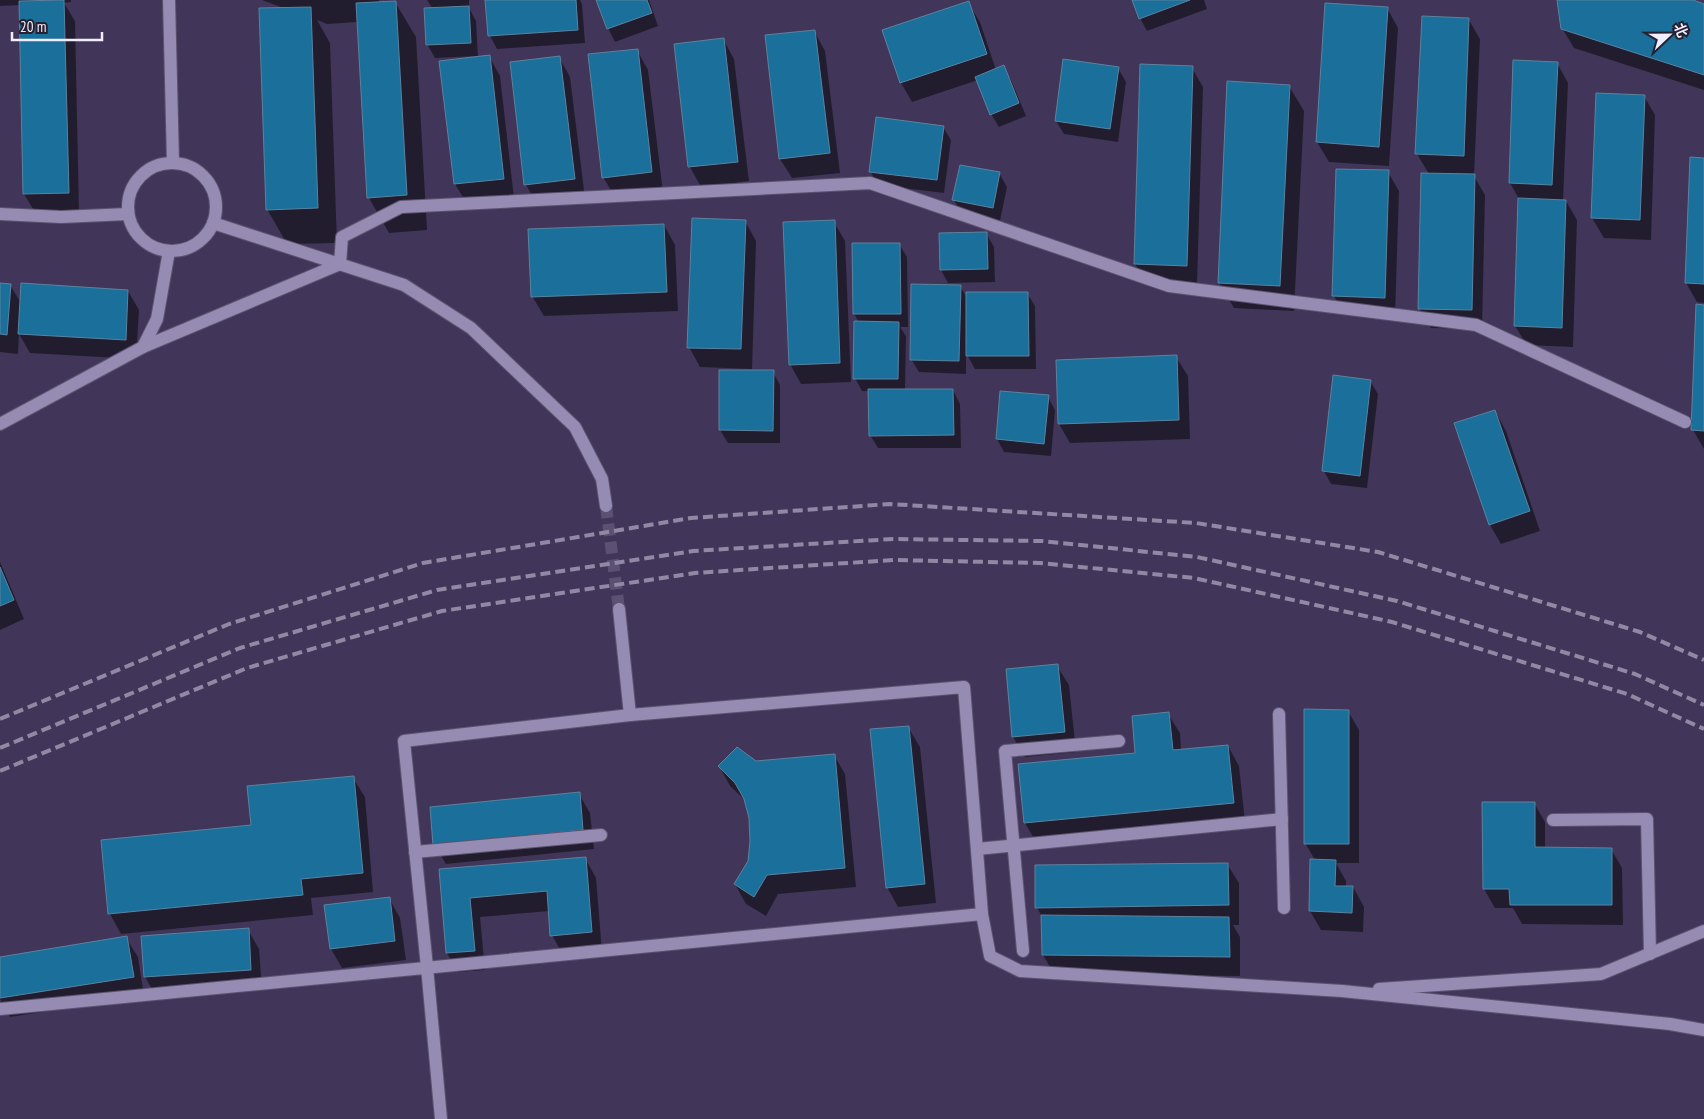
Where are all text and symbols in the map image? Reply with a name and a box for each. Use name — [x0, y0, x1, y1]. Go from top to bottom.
scale bar — [12, 10, 102, 42]
north arrow — [1644, 10, 1694, 60]
text: 20 m — [20, 17, 46, 36]
text: 北 — [1670, 20, 1692, 40]

